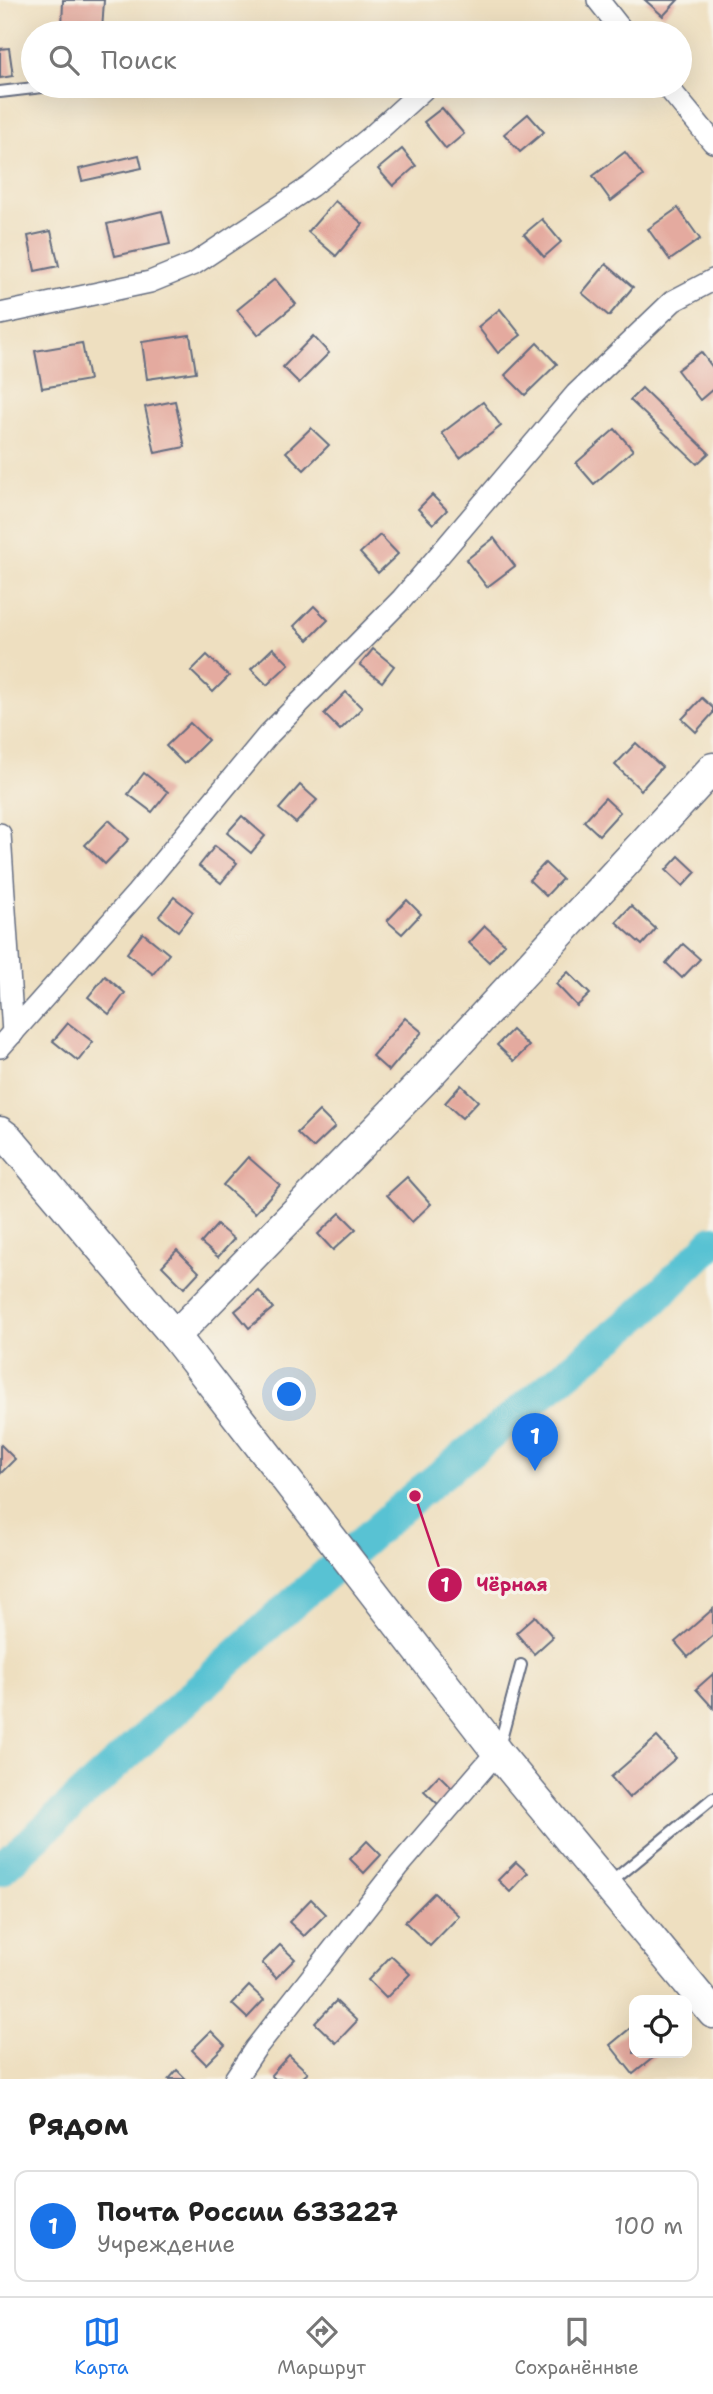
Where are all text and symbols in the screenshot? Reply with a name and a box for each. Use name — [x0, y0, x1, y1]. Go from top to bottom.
search box — [21, 21, 692, 98]
icon: search — [45, 41, 83, 79]
text: Поиск — [101, 42, 177, 77]
your location — [272, 1377, 306, 1411]
pin: 1 — [512, 1413, 558, 1471]
callout: Чёрная — [427, 1565, 562, 1605]
text: 1 — [440, 1571, 450, 1599]
text: Чёрная — [476, 1572, 548, 1597]
map controls — [629, 1995, 692, 2058]
button: locate — [629, 1995, 692, 2058]
text: Рядом — [28, 2104, 128, 2145]
text: Почта России 633227 — [97, 2194, 398, 2229]
text: 1 — [48, 2211, 58, 2241]
text: 100 m — [614, 2211, 683, 2241]
text: Учреждение — [97, 2229, 235, 2259]
tab: Карта — [74, 2313, 129, 2380]
tab: Маршрут — [277, 2313, 366, 2380]
tab: Сохранённые — [515, 2313, 639, 2380]

